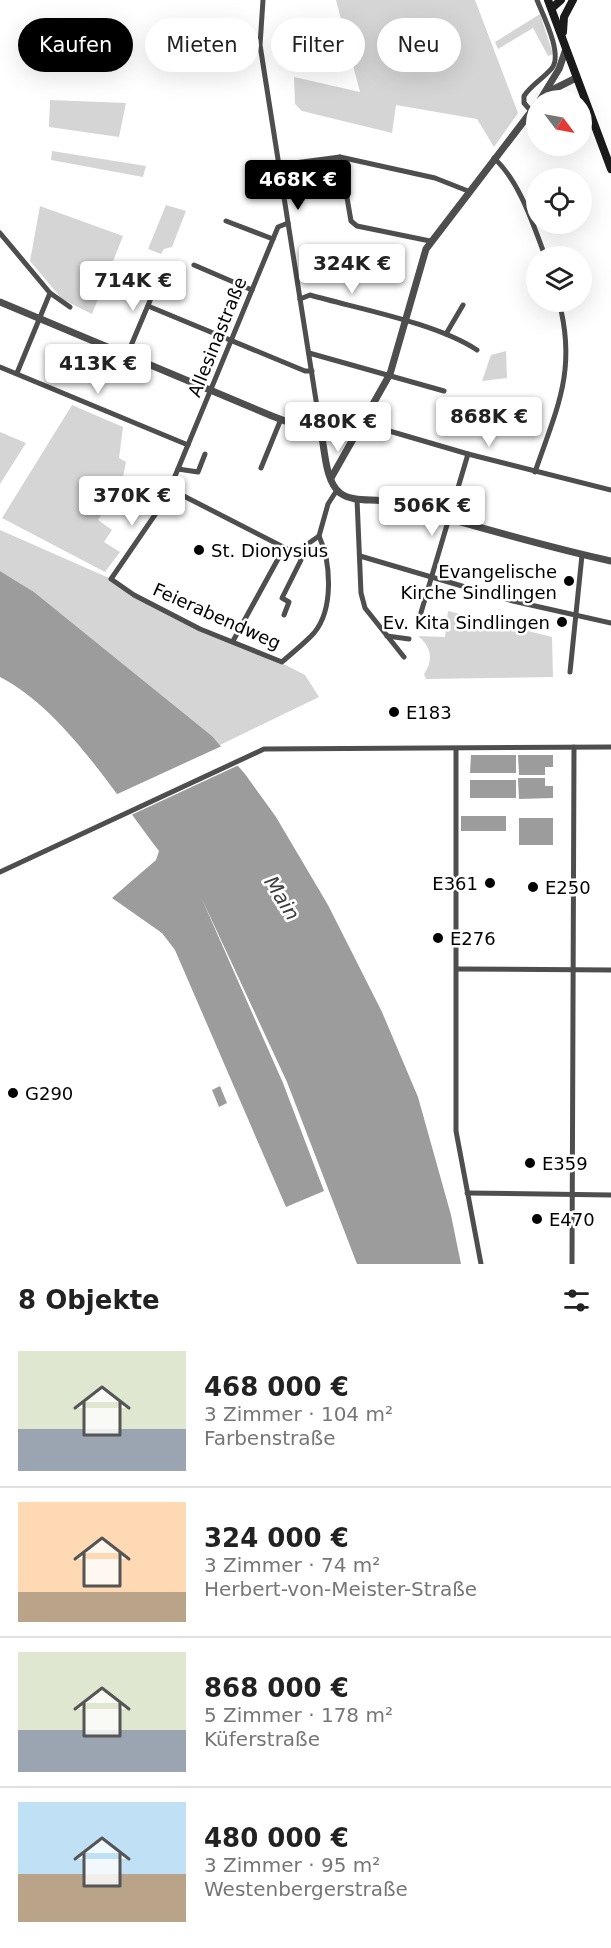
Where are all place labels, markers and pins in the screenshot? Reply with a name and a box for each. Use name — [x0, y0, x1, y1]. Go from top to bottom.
pin: 468K € — [249, 160, 347, 211]
pin: 324K € — [303, 244, 401, 295]
pin: 714K € — [84, 261, 182, 312]
pin: 413K € — [49, 344, 147, 395]
pin: 868K € — [440, 397, 538, 448]
pin: 480K € — [289, 402, 387, 453]
pin: 370K € — [83, 476, 181, 527]
pin: 506K € — [383, 486, 481, 537]
place label: St. Dionysius — [211, 540, 328, 561]
marker: St. Dionysius — [192, 543, 206, 557]
place label: Evangelische Kirche Sindlingen — [401, 561, 557, 603]
marker: Evangelische Kirche Sindlingen — [562, 574, 576, 588]
place label: Ev. Kita Sindlingen — [383, 612, 550, 633]
marker: Ev. Kita Sindlingen — [555, 615, 569, 629]
place label: E183 — [406, 702, 452, 723]
marker: E183 — [387, 705, 401, 719]
place label: E361 — [432, 873, 478, 894]
marker: E361 — [483, 876, 497, 890]
place label: E250 — [545, 877, 591, 898]
marker: E250 — [526, 880, 540, 894]
place label: E276 — [450, 928, 496, 949]
marker: E276 — [431, 931, 445, 945]
place label: G290 — [25, 1083, 73, 1104]
marker: G290 — [6, 1086, 20, 1100]
place label: E359 — [542, 1153, 588, 1174]
marker: E359 — [523, 1156, 537, 1170]
place label: E470 — [549, 1209, 595, 1230]
marker: E470 — [530, 1212, 544, 1226]

